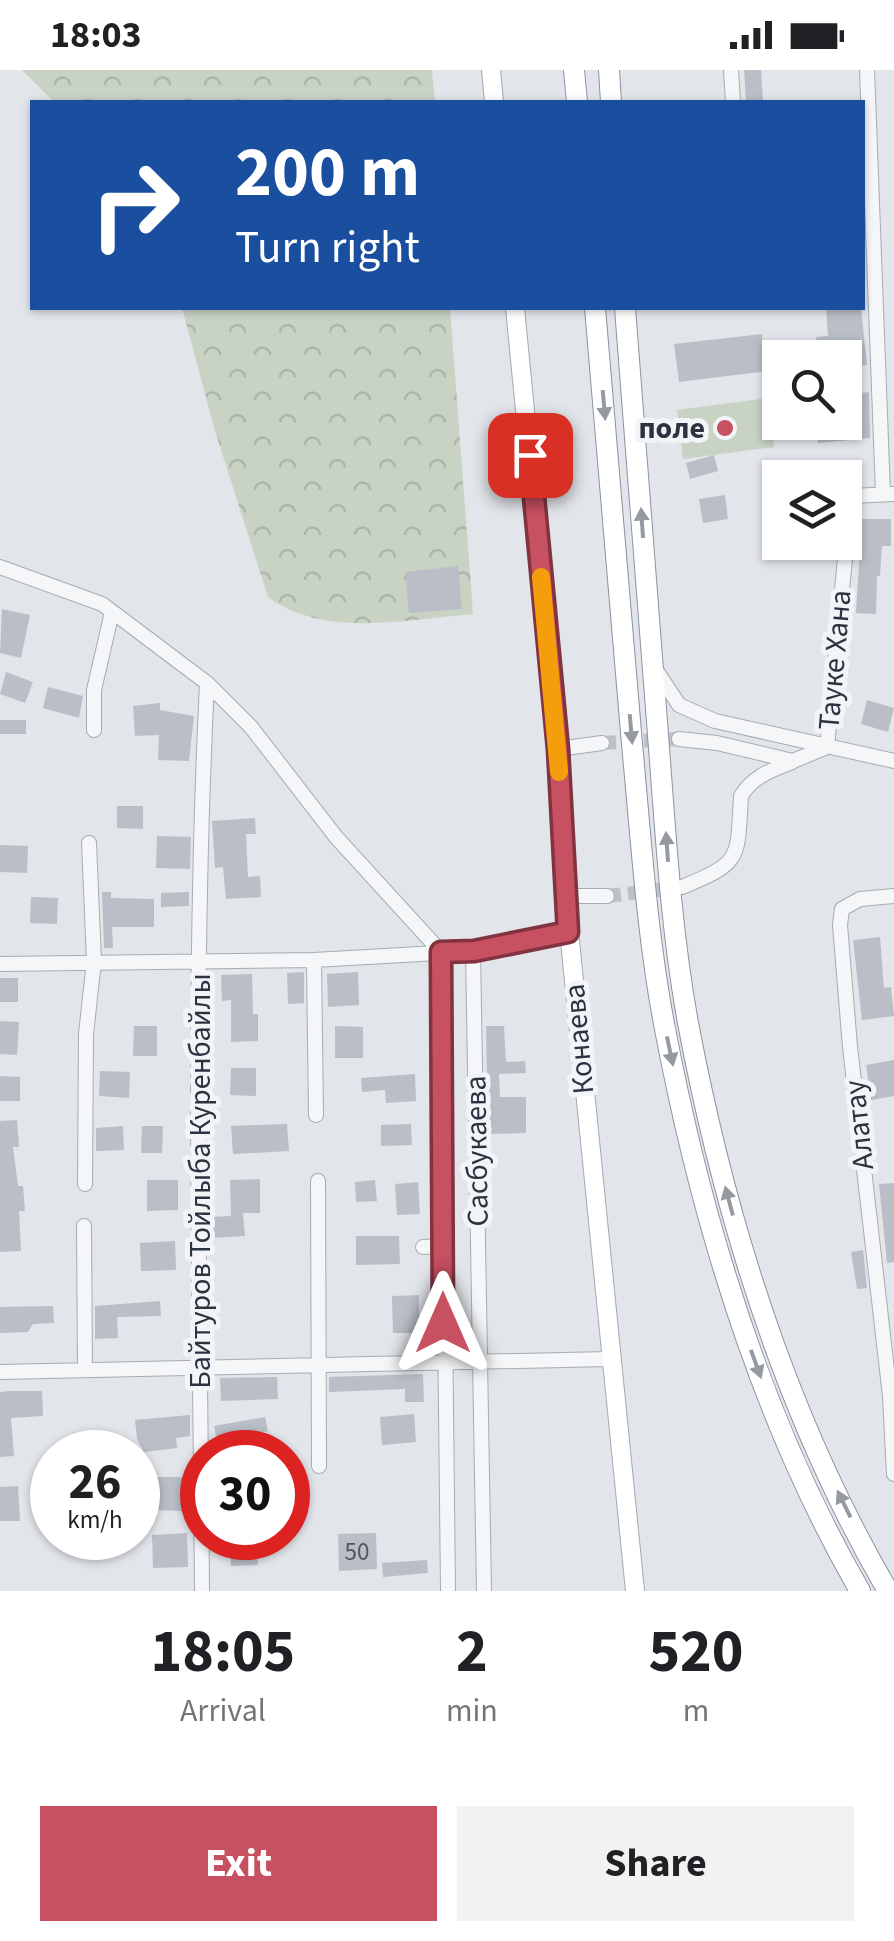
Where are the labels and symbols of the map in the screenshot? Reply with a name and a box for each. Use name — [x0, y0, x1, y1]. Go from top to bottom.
one-way arrow — [596, 389, 612, 421]
place label: поле — [638, 407, 705, 450]
pin — [488, 413, 573, 498]
marker: поле — [714, 417, 736, 439]
one-way arrow — [633, 506, 649, 538]
street label: Тауке Хана — [807, 588, 863, 732]
one-way arrow — [623, 713, 639, 745]
one-way arrow — [658, 830, 674, 862]
street label: Байтуров Тойлыба Куренбайлы — [179, 973, 222, 1389]
street label: Конаева — [553, 982, 605, 1096]
one-way arrow — [662, 1036, 678, 1067]
street label: Сасбукаева — [454, 1075, 500, 1227]
street label: Алатау — [833, 1078, 885, 1172]
one-way arrow — [721, 1185, 737, 1216]
position arrow — [391, 1271, 495, 1375]
one-way arrow — [749, 1349, 764, 1379]
speed limit sign: 30 — [180, 1430, 310, 1560]
one-way arrow — [836, 1490, 853, 1519]
house number: 50 — [345, 1534, 369, 1570]

